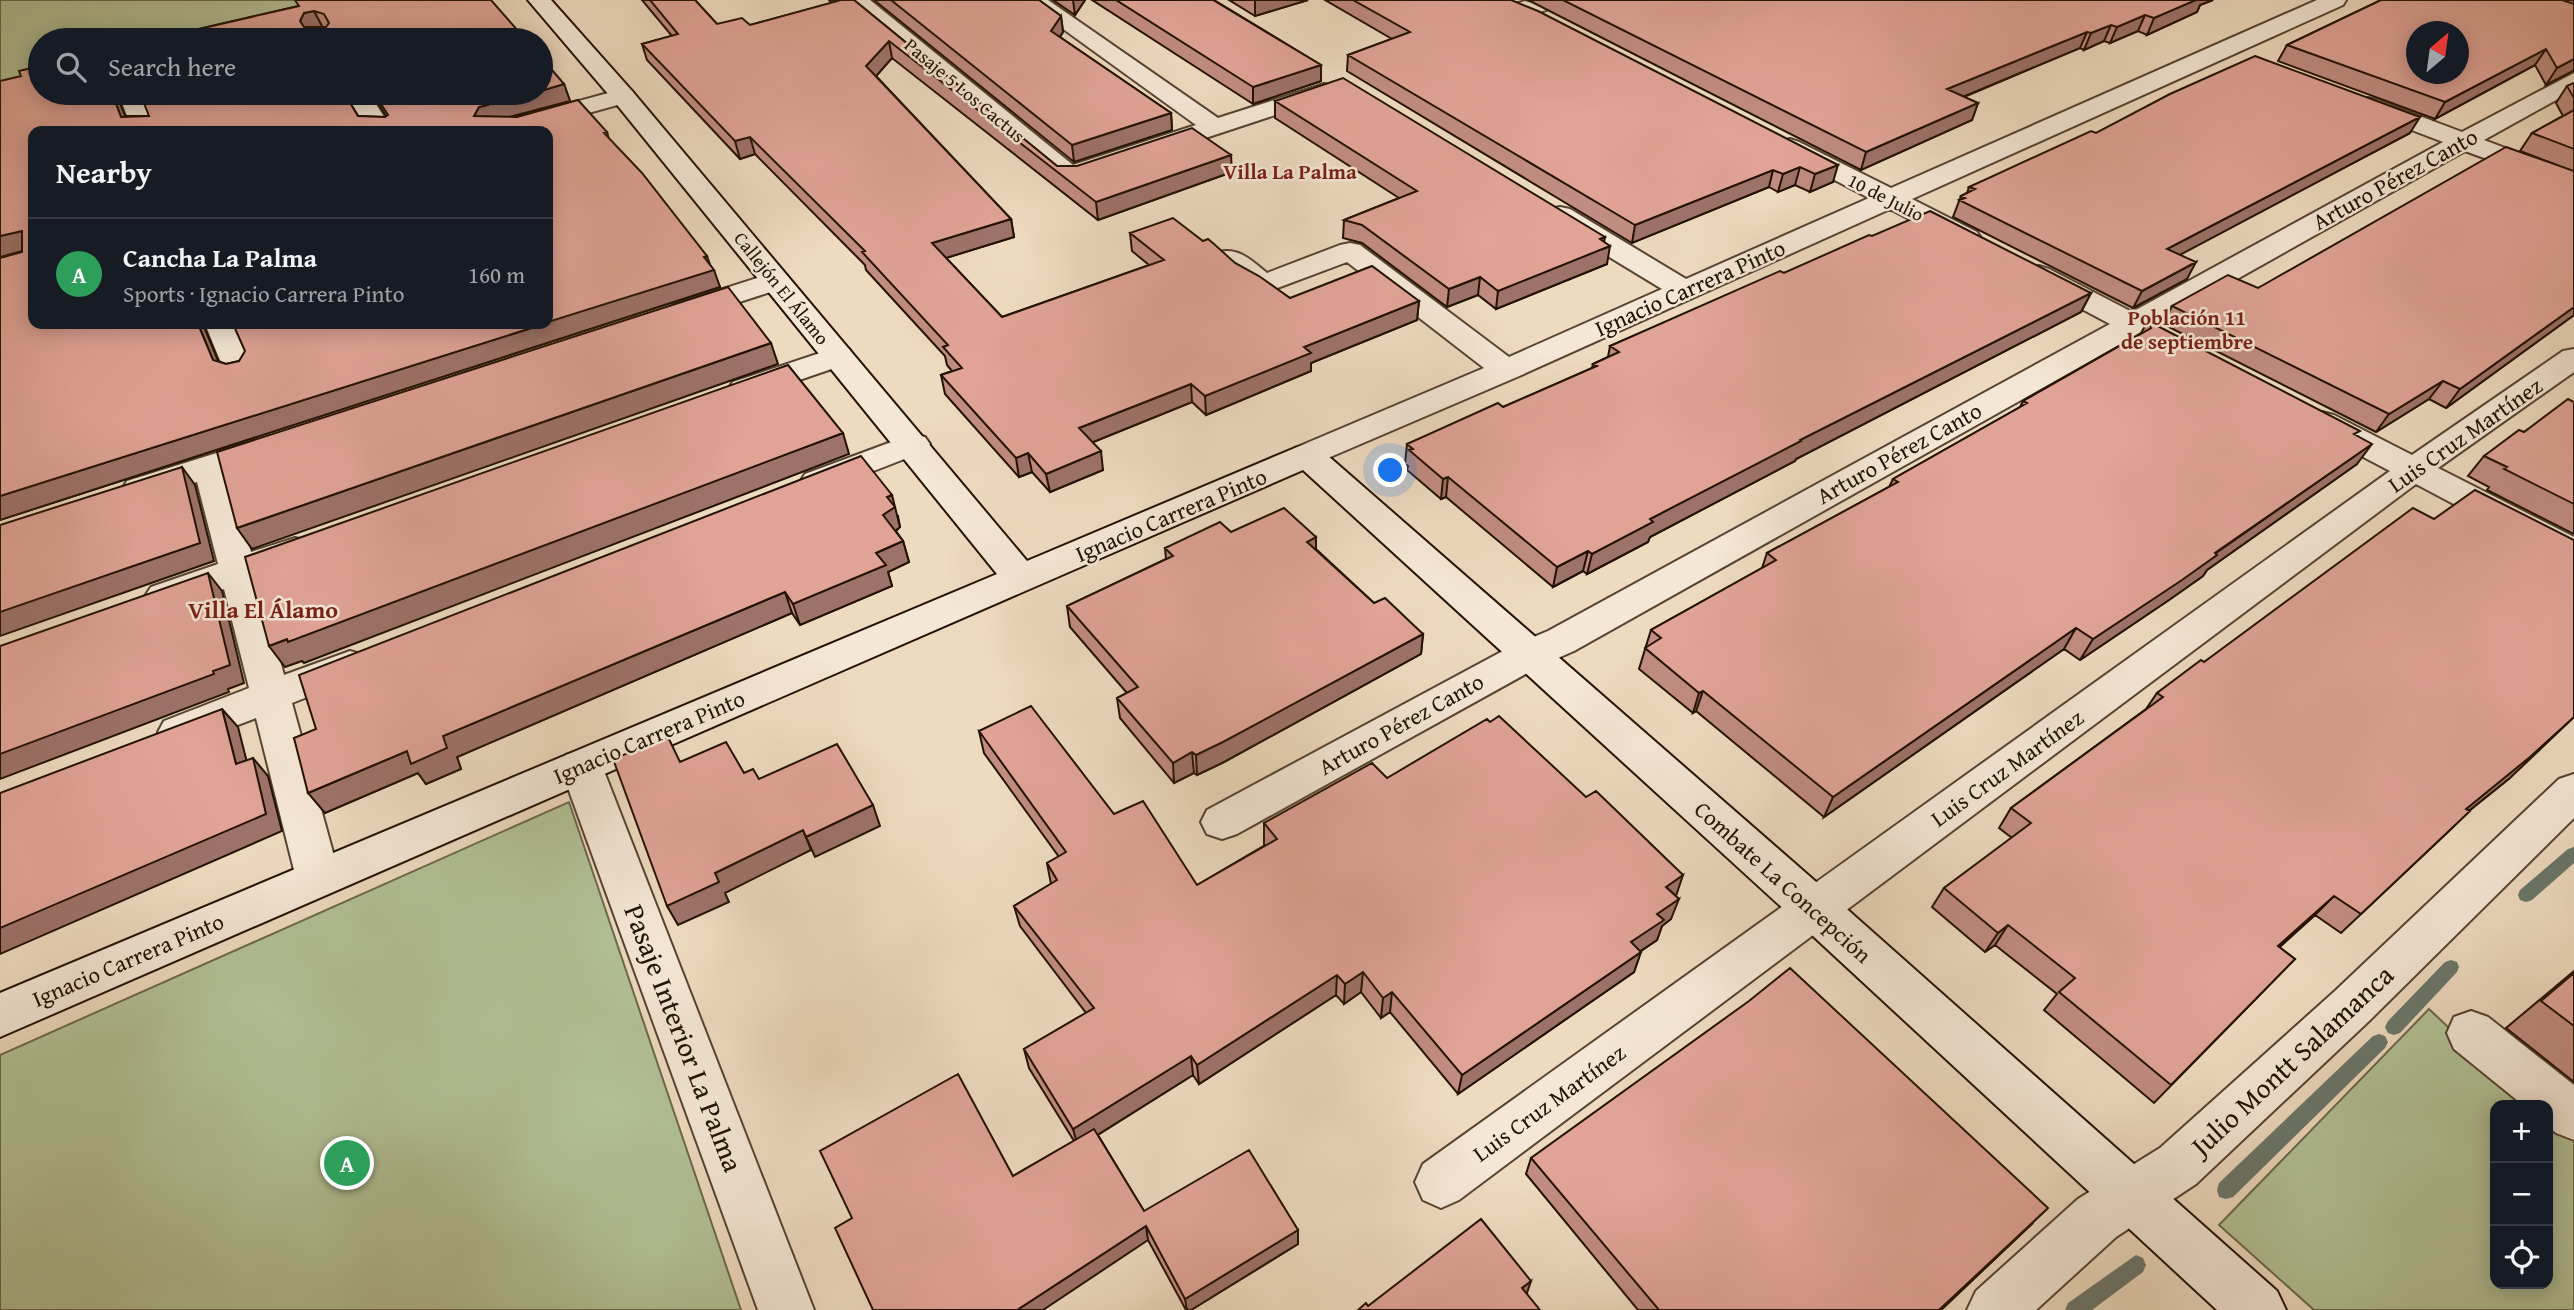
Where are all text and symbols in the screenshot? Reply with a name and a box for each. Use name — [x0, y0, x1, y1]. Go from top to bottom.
north arrow — [2406, 21, 2469, 84]
search box — [28, 28, 553, 105]
street label: Pasaje 5 Los Cactus — [898, 31, 1032, 149]
text: Search here — [108, 47, 236, 86]
icon: search — [52, 48, 90, 86]
street label: Arturo Pérez Canto — [2306, 119, 2483, 238]
text: Nearby — [56, 150, 152, 194]
district label: Villa La Palma — [1223, 156, 1357, 187]
street label: 10 de Julio — [1843, 166, 1929, 228]
street label: Callejón El Álamo — [727, 225, 837, 351]
street label: Ignacio Carrera Pinto — [1589, 231, 1790, 344]
text: Cancha La Palma — [123, 238, 317, 277]
text: A — [72, 258, 86, 291]
text: 160 m — [468, 258, 525, 291]
text: Sports · Ignacio Carrera Pinto — [123, 277, 404, 310]
district label: Población 11 de septiembre — [2121, 302, 2253, 357]
street label: Luis Cruz Martínez — [2381, 369, 2548, 500]
street label: Arturo Pérez Canto — [1810, 393, 1987, 512]
your location — [1373, 453, 1407, 487]
street label: Ignacio Carrera Pinto — [1070, 459, 1272, 570]
district label: Villa El Álamo — [188, 592, 338, 627]
street label: Arturo Pérez Canto — [1312, 664, 1489, 783]
street label: Ignacio Carrera Pinto — [548, 681, 750, 792]
street label: Luis Cruz Martínez — [1924, 701, 2090, 834]
street label: Combate La Concepción — [1687, 793, 1879, 970]
street label: Pasaje Interior La Palma — [615, 898, 755, 1178]
street label: Ignacio Carrera Pinto — [27, 904, 229, 1015]
street label: Julio Montt Salamanca — [2179, 954, 2403, 1167]
street label: Luis Cruz Martínez — [1466, 1036, 1632, 1169]
map controls — [2490, 1100, 2553, 1289]
button: + — [2490, 1100, 2553, 1163]
pin: A — [324, 1137, 370, 1189]
button: − — [2490, 1163, 2553, 1226]
button: locate — [2490, 1226, 2553, 1289]

